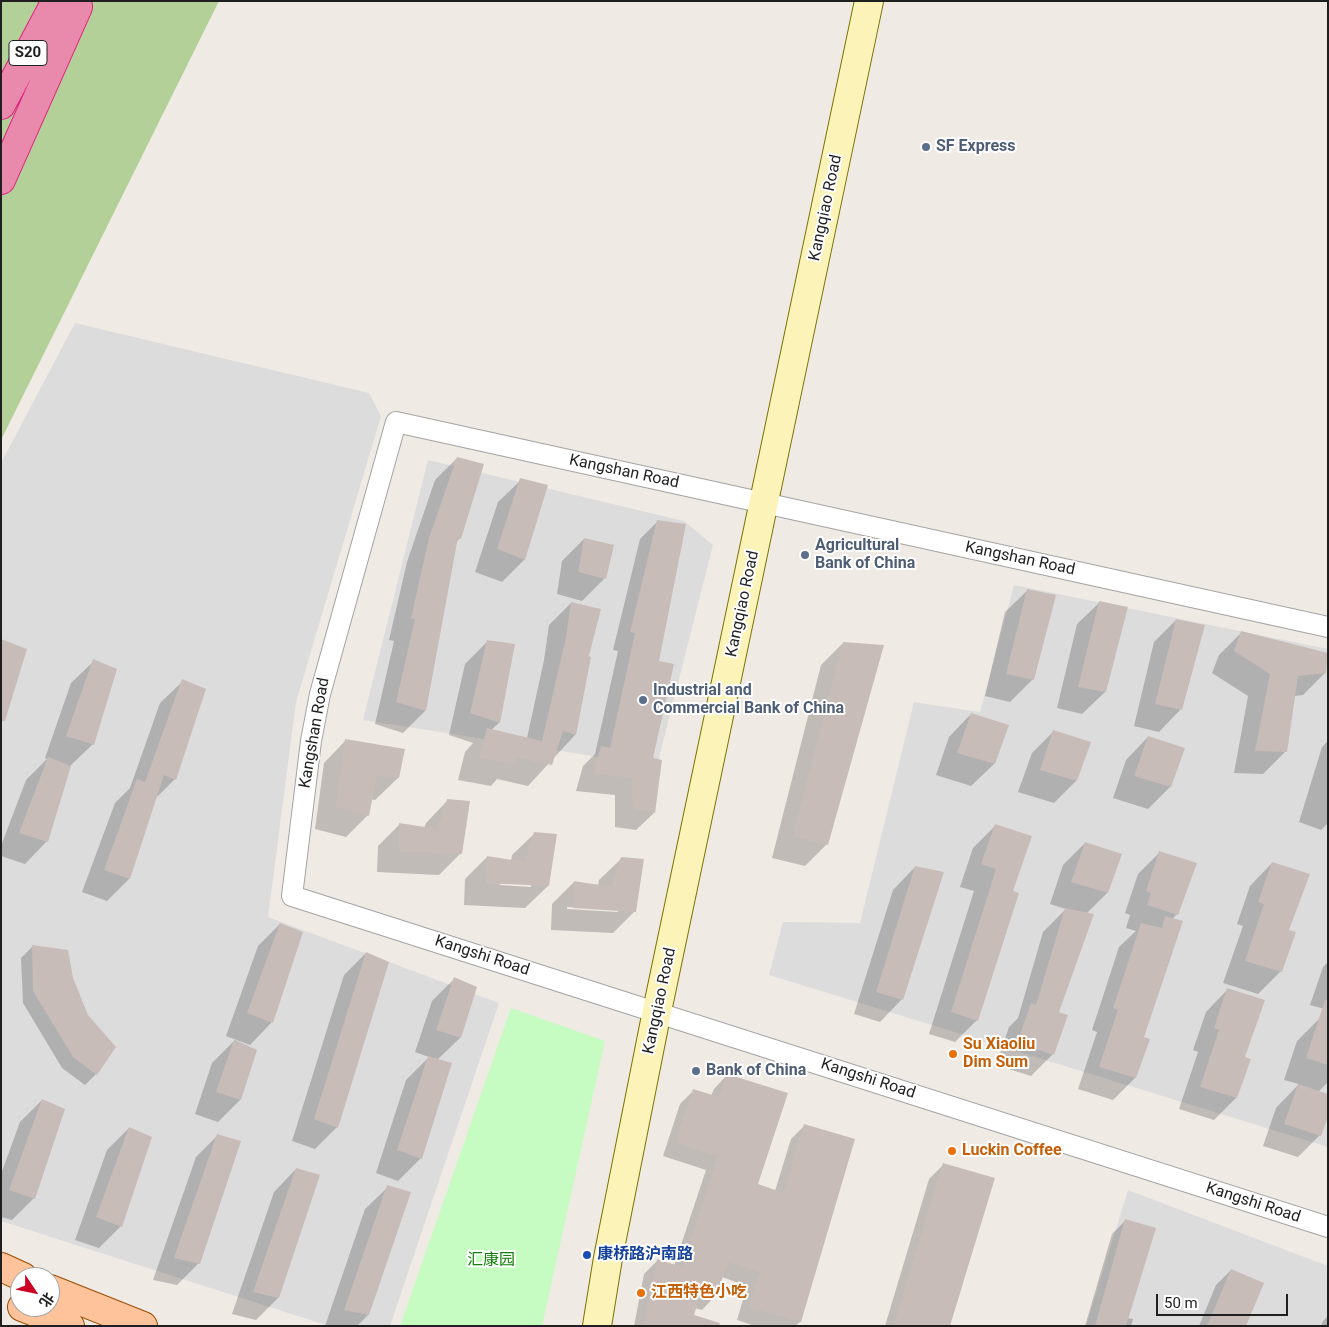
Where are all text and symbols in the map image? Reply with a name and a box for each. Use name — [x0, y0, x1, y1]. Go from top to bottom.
road number: S20 — [9, 40, 47, 66]
place label: SF Express — [936, 137, 1016, 157]
marker: SF Express — [920, 141, 932, 153]
street label: Kangqiao Road — [805, 153, 847, 263]
street label: Kangshan Road — [567, 451, 681, 493]
place label: Agricultural Bank of China — [815, 536, 915, 574]
street label: Kangshan Road — [963, 538, 1077, 580]
street label: Kangqiao Road — [722, 549, 764, 659]
marker: Agricultural Bank of China — [799, 549, 811, 561]
street label: Kangshan Road — [296, 676, 334, 790]
place label: Industrial and Commercial Bank of China — [653, 681, 844, 719]
marker: Industrial and Commercial Bank of China — [637, 694, 649, 706]
street label: Kangshi Road — [432, 932, 532, 980]
street label: Kangqiao Road — [639, 946, 681, 1056]
place label: Su Xiaoliu Dim Sum — [963, 1035, 1035, 1073]
marker: Su Xiaoliu Dim Sum — [947, 1048, 959, 1060]
street label: Kangshi Road — [818, 1055, 918, 1103]
place label: Bank of China — [706, 1061, 806, 1081]
marker: Bank of China — [690, 1065, 702, 1077]
place label: Luckin Coffee — [962, 1141, 1062, 1161]
marker: Luckin Coffee — [946, 1145, 958, 1157]
street label: Kangshi Road — [1203, 1179, 1303, 1227]
place label: 康桥路沪南路 — [597, 1245, 693, 1265]
marker: 康桥路沪南路 — [581, 1249, 593, 1261]
park label: 汇康园 — [467, 1251, 515, 1271]
north arrow — [10, 1267, 60, 1317]
place label: 江西特色小吃 — [651, 1283, 747, 1303]
scale bar — [1159, 1284, 1292, 1316]
marker: 江西特色小吃 — [635, 1287, 647, 1299]
text: 北 — [36, 1290, 57, 1310]
text: 50 m — [1164, 1294, 1198, 1312]

